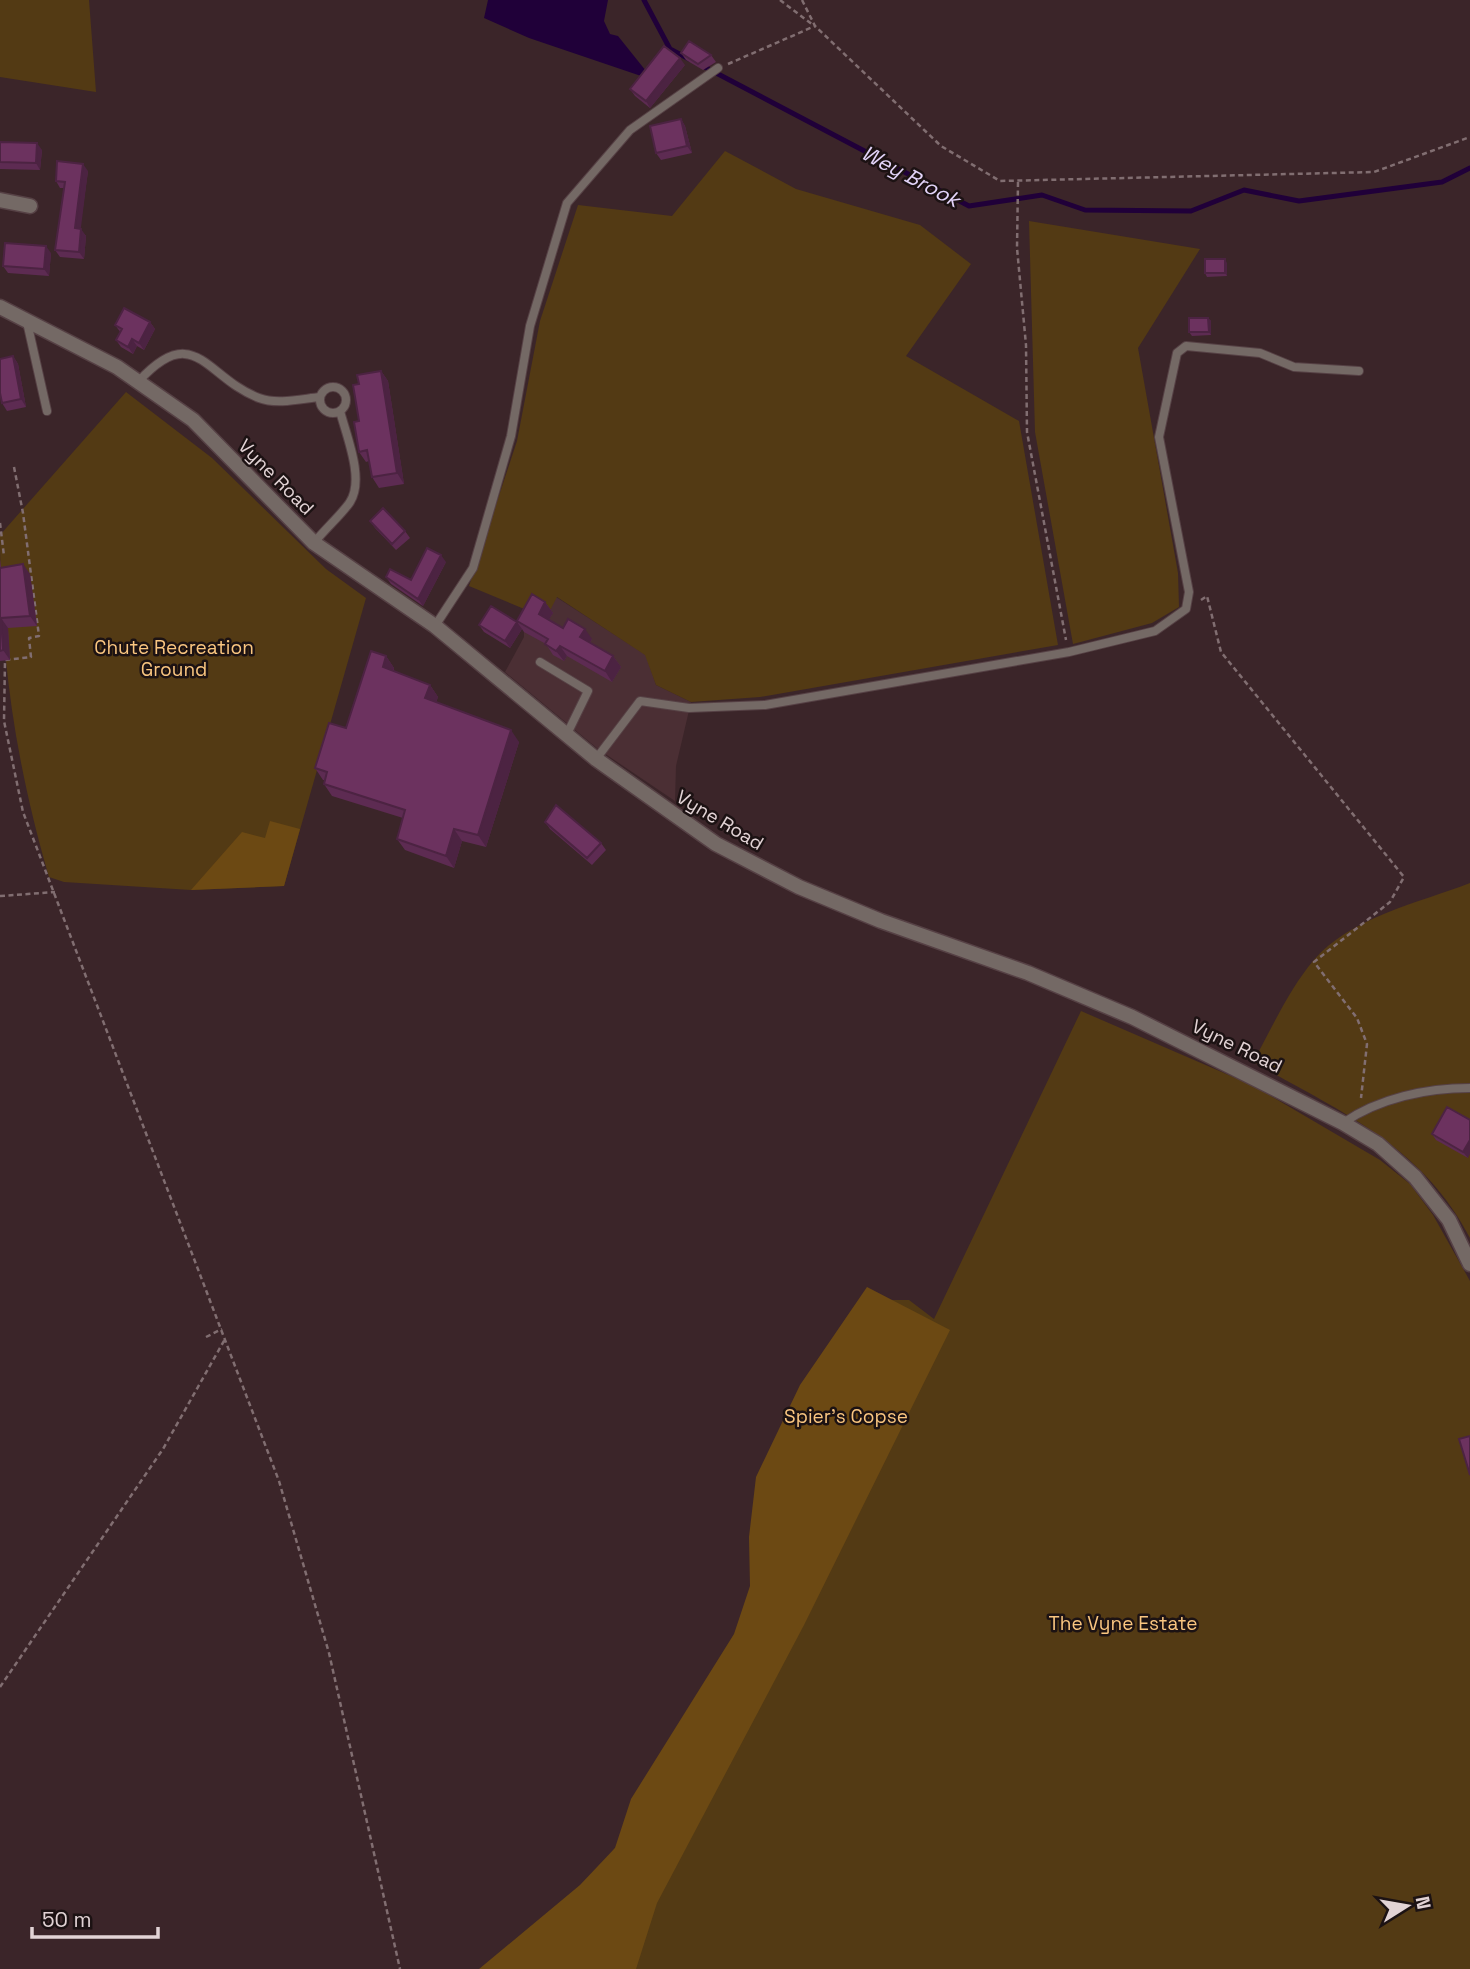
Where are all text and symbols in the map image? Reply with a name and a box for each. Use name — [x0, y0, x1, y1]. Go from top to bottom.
water label: Wey Brook — [857, 139, 967, 214]
street label: Vyne Road — [233, 434, 319, 520]
park label: Chute Recreation Ground — [94, 635, 254, 682]
street label: Vyne Road — [672, 784, 768, 856]
street label: Vyne Road — [1188, 1013, 1286, 1079]
park label: Spier's Copse — [784, 1404, 908, 1429]
park label: The Vyne Estate — [1049, 1611, 1197, 1636]
north arrow — [1372, 1871, 1442, 1941]
text: N — [1410, 1894, 1437, 1911]
scale bar — [32, 1896, 158, 1940]
text: 50 m — [42, 1906, 92, 1933]

